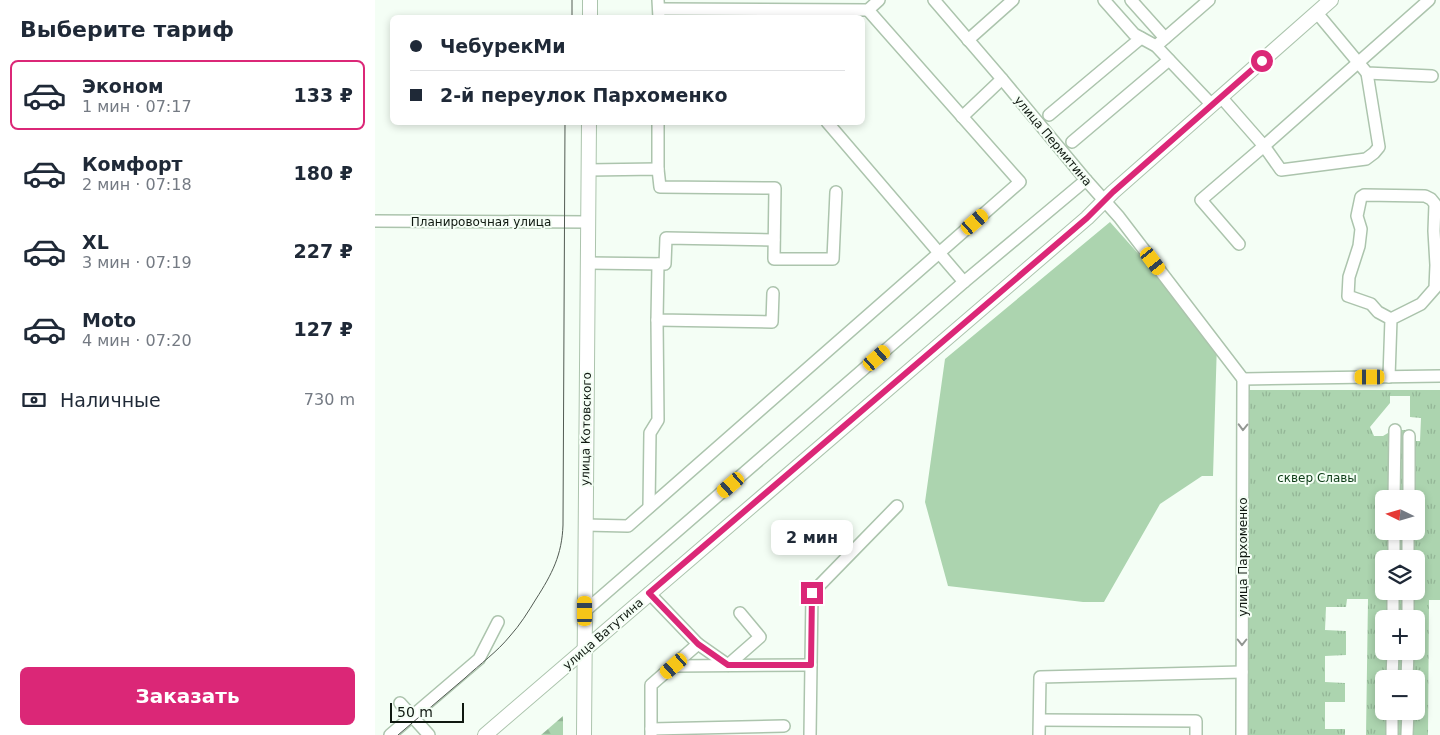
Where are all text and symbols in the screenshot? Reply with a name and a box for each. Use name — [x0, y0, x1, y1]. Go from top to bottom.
text: Выберите тариф — [20, 17, 234, 42]
text: ЧебурекМи — [440, 35, 566, 57]
route start — [1251, 50, 1273, 72]
icon: car — [22, 73, 67, 118]
text: Эконом — [82, 75, 164, 97]
text: 133 ₽ — [294, 84, 353, 106]
text: 2-й переулок Пархоменко — [440, 84, 728, 106]
street label: улица Пермитина — [1011, 93, 1095, 189]
text: 1 мин · 07:17 — [82, 97, 192, 116]
icon: car — [22, 151, 67, 196]
text: Комфорт — [82, 153, 183, 175]
text: 180 ₽ — [294, 162, 353, 184]
text: 2 мин · 07:18 — [82, 175, 192, 194]
car — [958, 206, 991, 238]
street label: Планировочная улица — [411, 215, 551, 229]
icon: car — [22, 229, 67, 274]
text: XL — [82, 231, 109, 253]
text: 227 ₽ — [294, 240, 353, 262]
car — [1137, 245, 1168, 277]
text: 3 мин · 07:19 — [82, 253, 192, 272]
icon: car — [22, 307, 67, 352]
text: Moto — [82, 309, 136, 331]
text: 127 ₽ — [294, 318, 353, 340]
text: 4 мин · 07:20 — [82, 331, 192, 350]
car — [860, 342, 893, 374]
car — [1355, 370, 1385, 385]
street label: улица Котовского — [578, 372, 594, 486]
icon: cash — [20, 386, 48, 414]
text: Наличные — [60, 389, 161, 411]
text: 730 m — [304, 390, 355, 409]
one-way arrow — [1238, 424, 1248, 432]
car — [714, 469, 747, 501]
park label: сквер Славы — [1277, 471, 1357, 485]
north arrow — [1375, 490, 1425, 540]
map controls — [1375, 490, 1425, 720]
street label: улица Пархоменко — [1236, 497, 1250, 617]
callout: 2 мин — [771, 520, 853, 556]
text: 2 мин — [786, 528, 838, 547]
button: layers — [1375, 550, 1425, 600]
route end — [801, 582, 823, 604]
street label: улица Ватутина — [560, 595, 646, 673]
car — [577, 596, 592, 626]
button: + — [1375, 610, 1425, 660]
one-way arrow — [1237, 639, 1247, 647]
car — [657, 650, 690, 682]
button: Заказать — [20, 667, 355, 725]
button: − — [1375, 670, 1425, 720]
scale bar — [390, 700, 464, 723]
text: 50 m — [397, 704, 433, 720]

